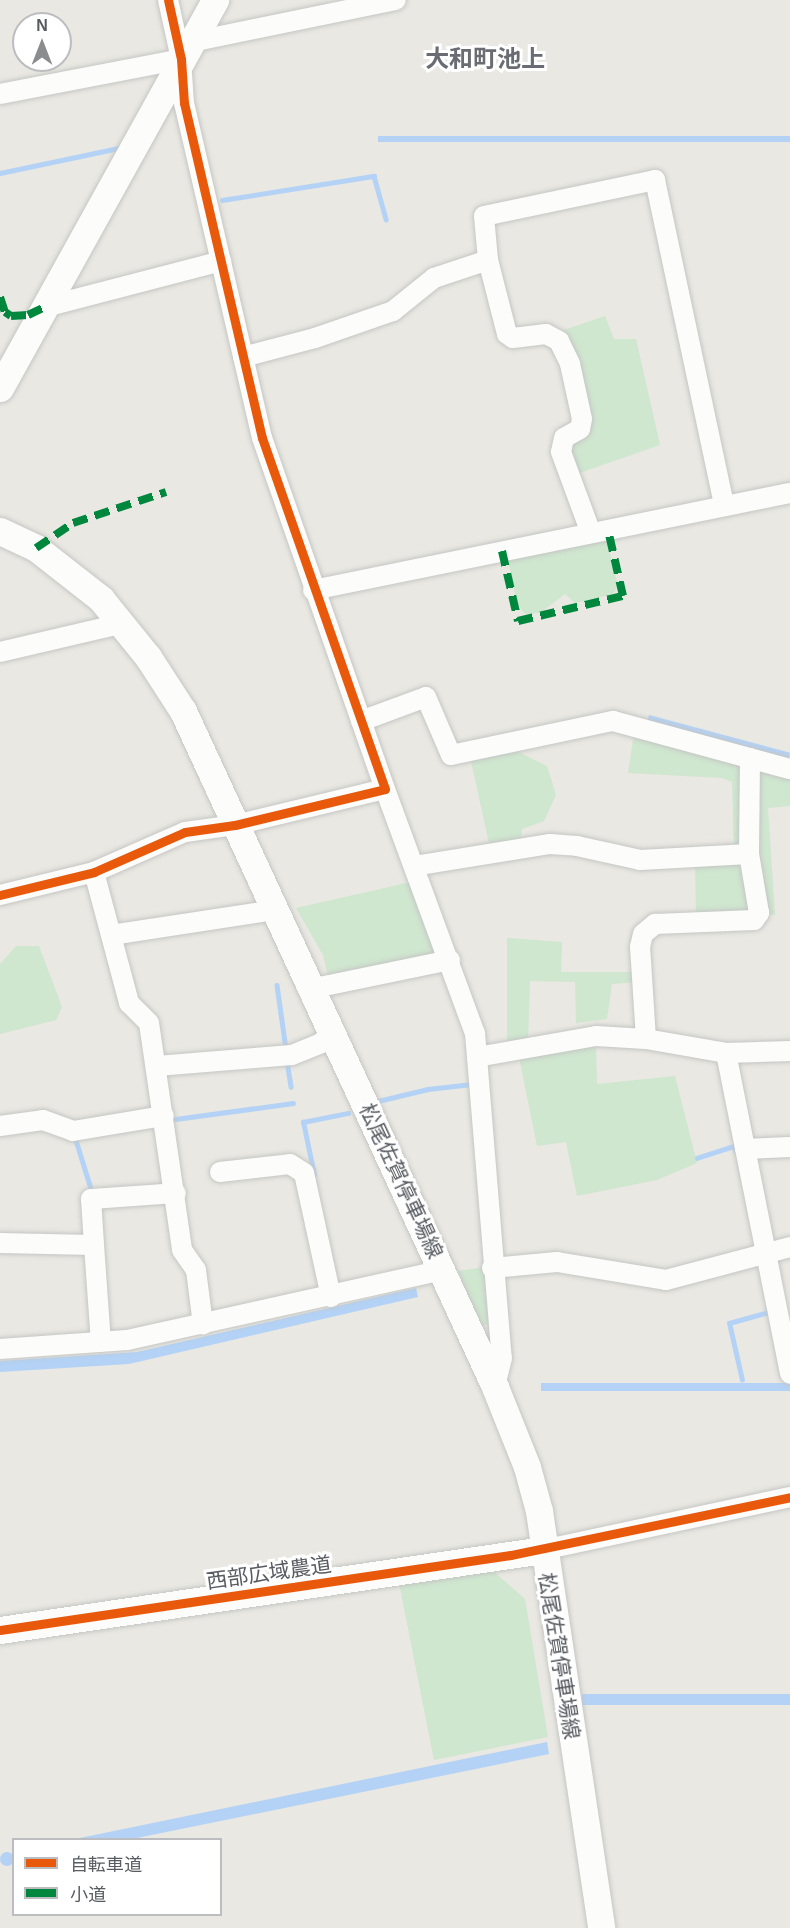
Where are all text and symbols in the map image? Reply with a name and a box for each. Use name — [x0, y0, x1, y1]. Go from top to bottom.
north arrow — [12, 12, 72, 72]
text: N — [36, 17, 48, 34]
district label: 大和町池上 — [425, 45, 545, 73]
street label: 松尾佐賀停車場線 — [354, 1100, 448, 1262]
street label: 西部広域農道 — [205, 1552, 333, 1594]
street label: 松尾佐賀停車場線 — [533, 1571, 585, 1741]
legend — [12, 1838, 222, 1916]
text: 自転車道 — [70, 1855, 142, 1875]
text: 小道 — [70, 1885, 106, 1905]

